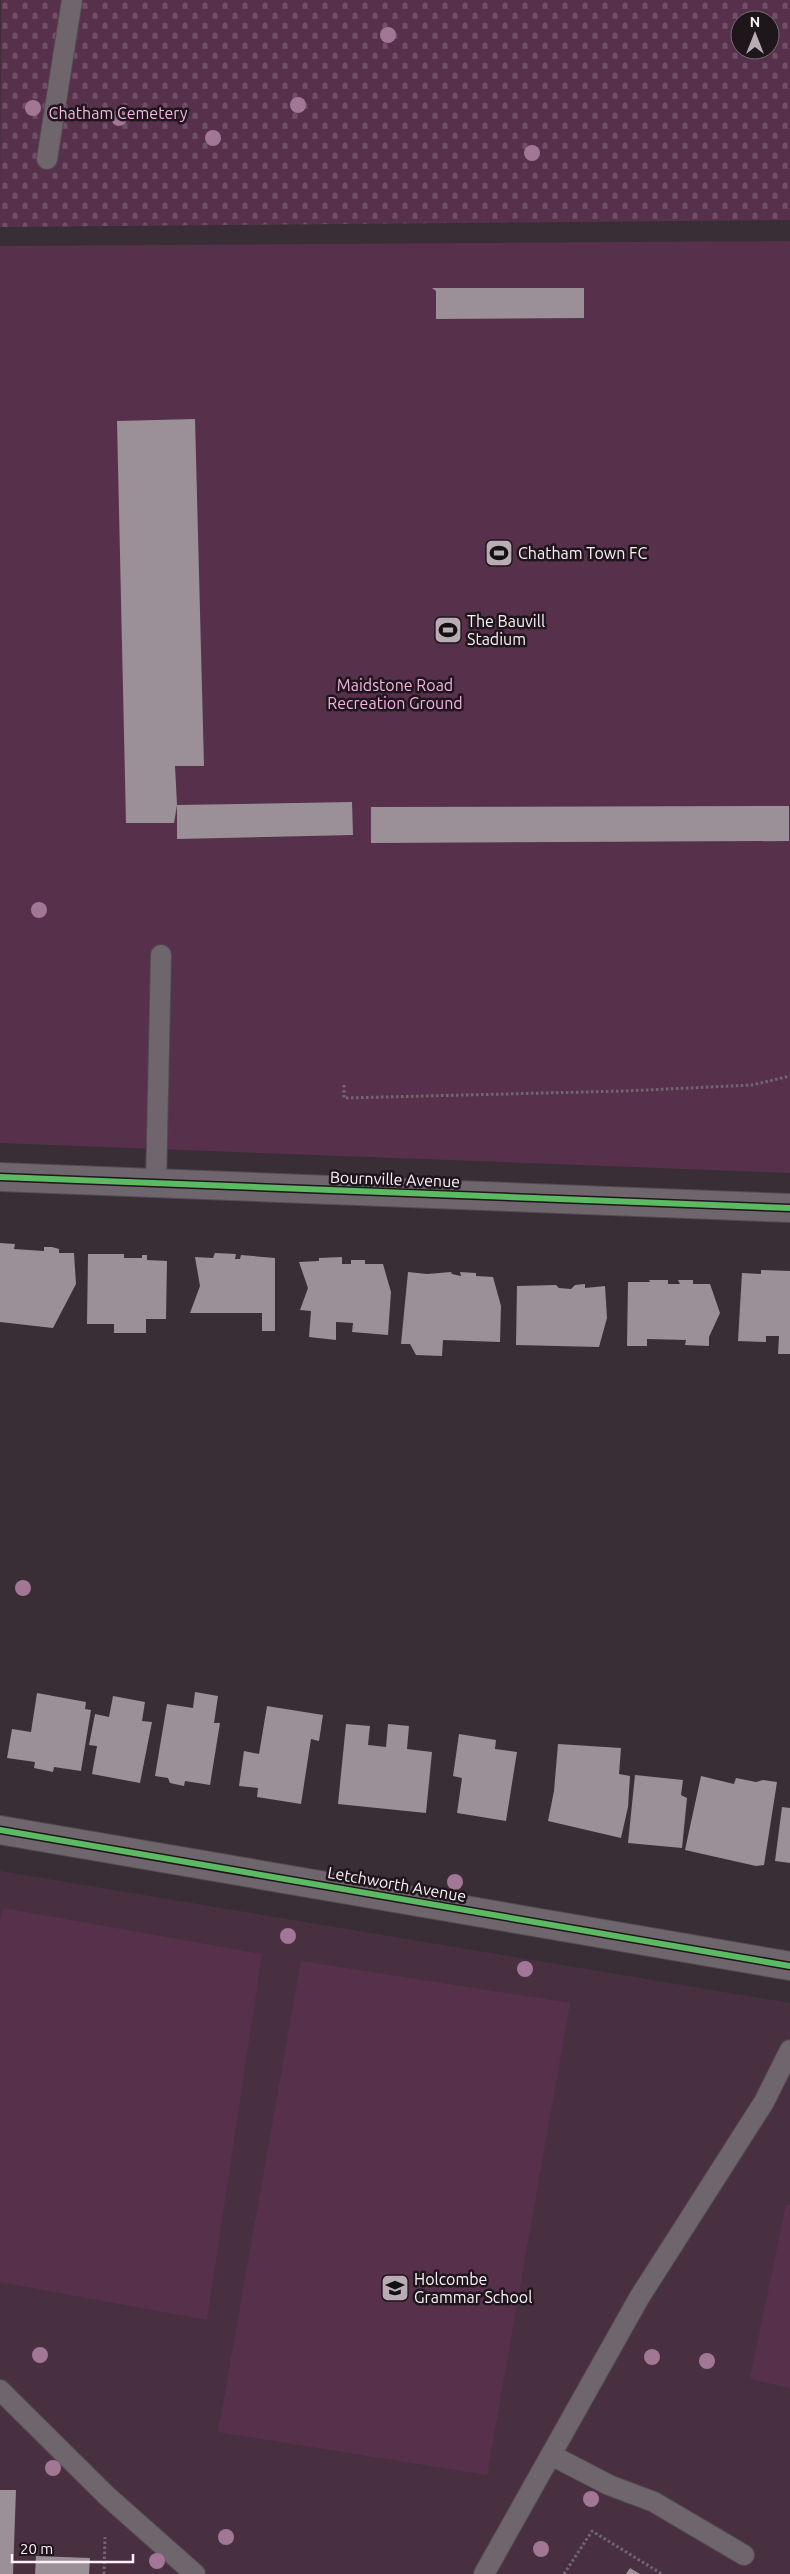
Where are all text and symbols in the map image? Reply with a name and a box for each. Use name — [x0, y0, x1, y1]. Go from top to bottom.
north arrow — [730, 10, 780, 60]
text: N — [750, 14, 760, 30]
park label: Chatham Cemetery — [49, 104, 188, 122]
sports icon: Chatham Town FC — [484, 538, 514, 568]
place label: Chatham Town FC — [518, 544, 647, 562]
place label: The Bauvill Stadium — [467, 612, 545, 648]
sports icon: The Bauvill Stadium — [433, 615, 463, 645]
park label: Maidstone Road Recreation Ground — [327, 676, 463, 712]
street label: Bournville Avenue — [330, 1168, 460, 1190]
street label: Letchworth Avenue — [326, 1863, 468, 1905]
place label: Holcombe Grammar School — [414, 2270, 532, 2306]
school or university icon: Holcombe Grammar School — [380, 2273, 410, 2303]
scale bar — [12, 2532, 134, 2564]
text: 20 m — [20, 2540, 53, 2557]

